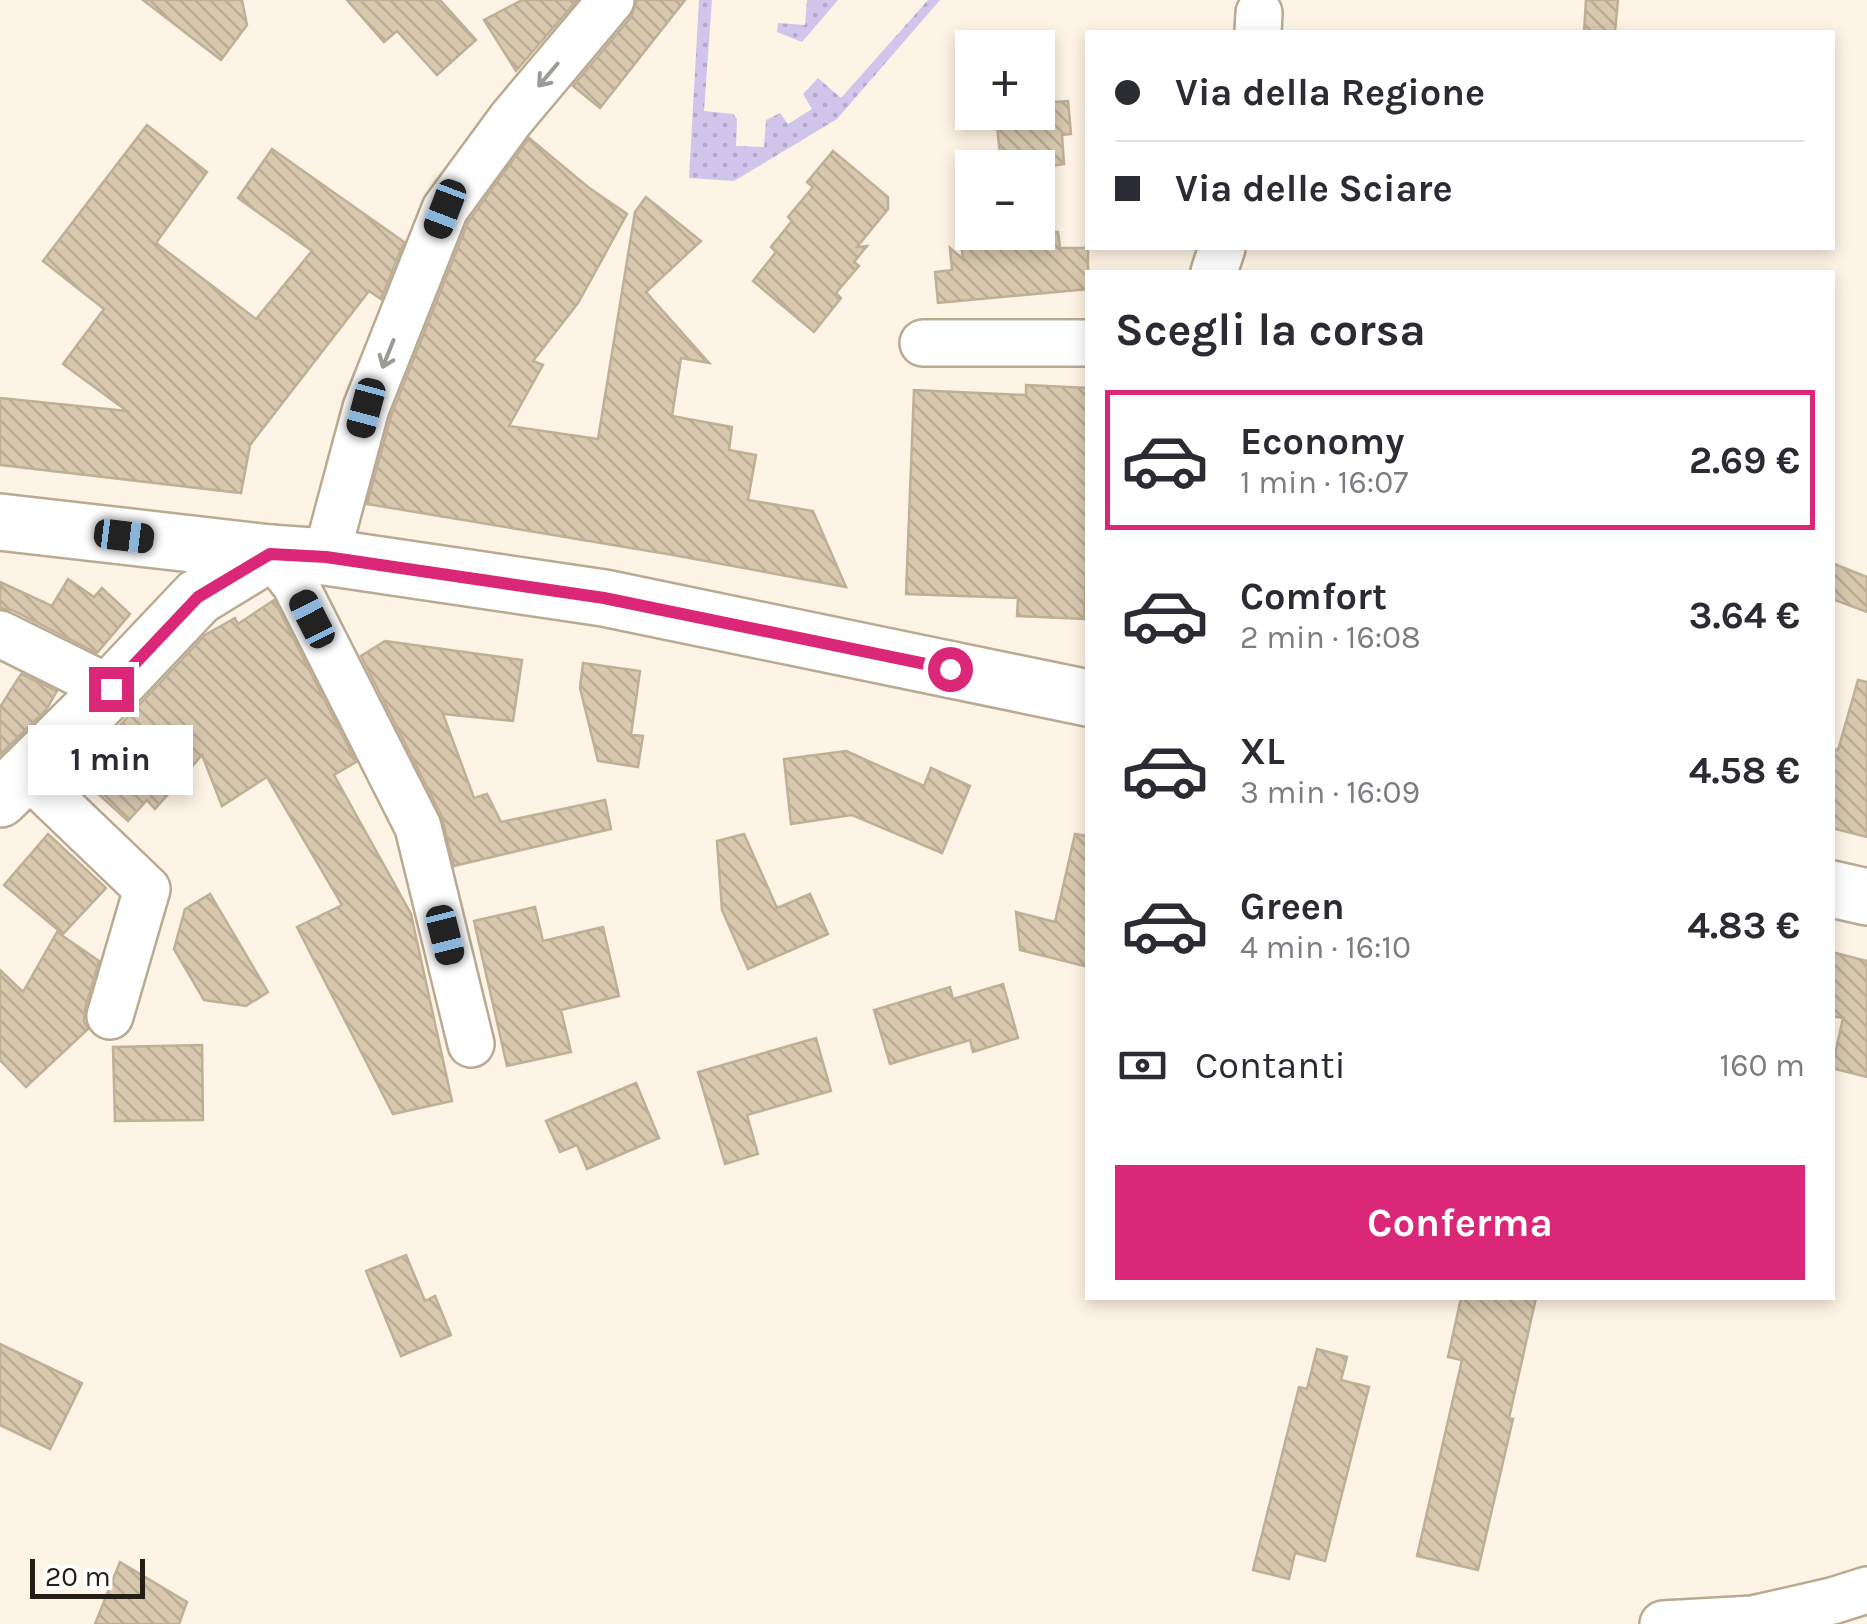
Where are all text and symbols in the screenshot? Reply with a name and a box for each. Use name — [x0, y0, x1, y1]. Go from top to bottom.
map controls — [955, 30, 1055, 250]
button: + — [955, 30, 1055, 130]
one-way arrow — [537, 61, 559, 87]
text: Via della Regione — [1175, 70, 1485, 115]
button: − — [955, 150, 1055, 250]
text: Via delle Sciare — [1175, 166, 1453, 211]
car — [420, 176, 470, 242]
text: Scegli la corsa — [1115, 304, 1426, 356]
one-way arrow — [377, 338, 395, 368]
car — [344, 375, 388, 441]
icon: car — [1120, 415, 1210, 505]
text: Economy — [1240, 419, 1404, 464]
text: 2.69 € — [1689, 438, 1800, 483]
text: 1 min · 16:07 — [1240, 464, 1408, 501]
car — [92, 517, 156, 555]
icon: car — [1120, 570, 1210, 660]
text: Comfort — [1240, 574, 1387, 619]
car — [285, 585, 339, 653]
text: 3.64 € — [1689, 593, 1800, 638]
text: 2 min · 16:08 — [1240, 619, 1421, 656]
route start — [928, 647, 973, 692]
route end — [89, 667, 134, 712]
callout: 1 min — [28, 724, 194, 794]
icon: car — [1120, 725, 1210, 815]
text: XL — [1240, 729, 1285, 774]
text: 1 min — [70, 741, 151, 778]
text: 4.58 € — [1689, 748, 1800, 793]
text: 3 min · 16:09 — [1240, 774, 1420, 811]
icon: car — [1120, 880, 1210, 970]
text: Green — [1240, 884, 1345, 929]
car — [423, 902, 467, 968]
text: 4.83 € — [1687, 903, 1800, 948]
text: 4 min · 16:10 — [1240, 929, 1411, 966]
icon: cash — [1115, 1038, 1170, 1093]
text: Contanti — [1195, 1043, 1346, 1088]
text: 160 m — [1720, 1047, 1805, 1084]
button: Conferma — [1115, 1165, 1805, 1280]
scale bar — [30, 1554, 145, 1598]
text: 20 m — [45, 1560, 111, 1593]

